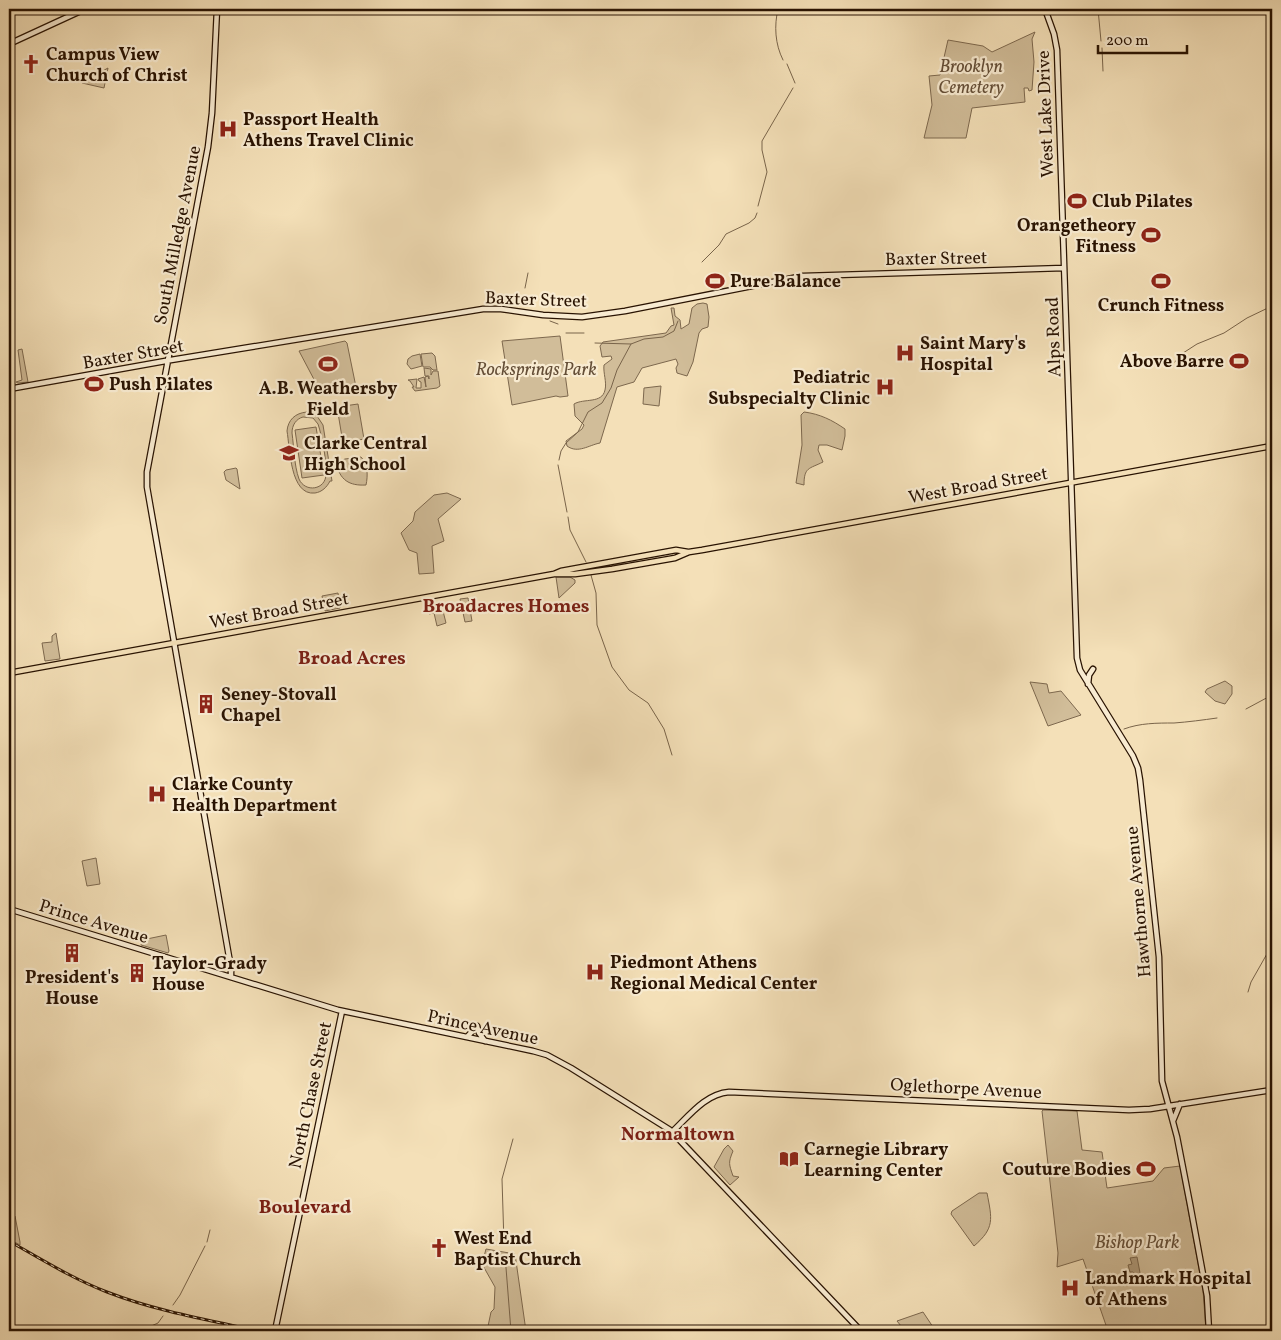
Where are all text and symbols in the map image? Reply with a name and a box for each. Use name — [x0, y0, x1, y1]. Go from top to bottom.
scale bar — [1098, 22, 1187, 54]
text: 200 m — [1106, 31, 1149, 52]
place label: Campus View Church of Christ — [46, 43, 188, 89]
street label: West Lake Drive — [1032, 50, 1061, 178]
church icon: Campus View Church of Christ — [20, 53, 42, 75]
park label: Brooklyn Cemetery — [938, 55, 1004, 101]
place label: Passport Health Athens Travel Clinic — [243, 108, 414, 154]
hospital icon: Passport Health Athens Travel Clinic — [217, 118, 239, 140]
street label: South Milledge Avenue — [149, 143, 208, 327]
sports icon: Club Pilates — [1066, 190, 1088, 212]
place label: Club Pilates — [1092, 190, 1193, 215]
place label: Orangetheory Fitness — [1017, 214, 1136, 260]
sports icon: Orangetheory Fitness — [1140, 224, 1162, 246]
street label: Baxter Street — [885, 246, 987, 273]
sports icon: Pure Balance — [704, 270, 726, 292]
place label: Pure Balance — [730, 270, 841, 295]
sports icon: Crunch Fitness — [1150, 270, 1172, 292]
street label: Baxter Street — [484, 286, 588, 315]
place label: Crunch Fitness — [1098, 294, 1224, 319]
street label: Alps Road — [1041, 296, 1068, 378]
place label: Saint Mary's Hospital — [920, 332, 1026, 378]
street label: Baxter Street — [81, 334, 186, 377]
hospital icon: Saint Mary's Hospital — [894, 342, 916, 364]
place label: Above Barre — [1120, 350, 1224, 375]
sports icon: Above Barre — [1228, 350, 1250, 372]
sports icon: A.B. Weathersby Field — [317, 353, 339, 375]
park label: Rocksprings Park — [475, 358, 597, 383]
place label: Pediatric Subspecialty Clinic — [708, 366, 870, 412]
sports icon: Push Pilates — [83, 373, 105, 395]
place label: Push Pilates — [109, 373, 213, 398]
hospital icon: Pediatric Subspecialty Clinic — [874, 376, 896, 398]
place label: A.B. Weathersby Field — [259, 377, 397, 423]
place label: Clarke Central High School — [304, 432, 427, 478]
school or university icon: Clarke Central High School — [278, 442, 300, 464]
street label: West Broad Street — [907, 462, 1050, 511]
street label: West Broad Street — [208, 587, 351, 636]
district label: Broadacres Homes — [422, 594, 590, 620]
district label: Broad Acres — [298, 646, 406, 672]
place label: Seney-Stovall Chapel — [221, 683, 337, 729]
building icon: Seney-Stovall Chapel — [195, 693, 217, 715]
place label: Clarke County Health Department — [172, 773, 337, 819]
hospital icon: Clarke County Health Department — [146, 783, 168, 805]
street label: Hawthorne Avenue — [1120, 825, 1159, 979]
street label: Prince Avenue — [36, 894, 151, 951]
building icon: President's House — [61, 942, 83, 964]
place label: Piedmont Athens Regional Medical Center — [610, 951, 818, 997]
place label: Taylor-Grady House — [152, 952, 267, 998]
hospital icon: Piedmont Athens Regional Medical Center — [584, 961, 606, 983]
building icon: Taylor-Grady House — [126, 962, 148, 984]
place label: President's House — [25, 966, 119, 1012]
street label: Prince Avenue — [425, 1004, 541, 1052]
street label: North Chase Street — [284, 1020, 339, 1171]
street label: Oglethorpe Avenue — [889, 1073, 1042, 1106]
district label: Normaltown — [621, 1122, 735, 1148]
place label: Carnegie Library Learning Center — [804, 1138, 948, 1184]
library icon: Carnegie Library Learning Center — [778, 1148, 800, 1170]
place label: Couture Bodies — [1002, 1158, 1131, 1183]
sports icon: Couture Bodies — [1135, 1158, 1157, 1180]
district label: Boulevard — [259, 1195, 352, 1221]
place label: West End Baptist Church — [454, 1227, 582, 1273]
park label: Bishop Park — [1095, 1231, 1179, 1256]
church icon: West End Baptist Church — [428, 1237, 450, 1259]
place label: Landmark Hospital of Athens — [1085, 1267, 1251, 1313]
hospital icon: Landmark Hospital of Athens — [1059, 1277, 1081, 1299]

